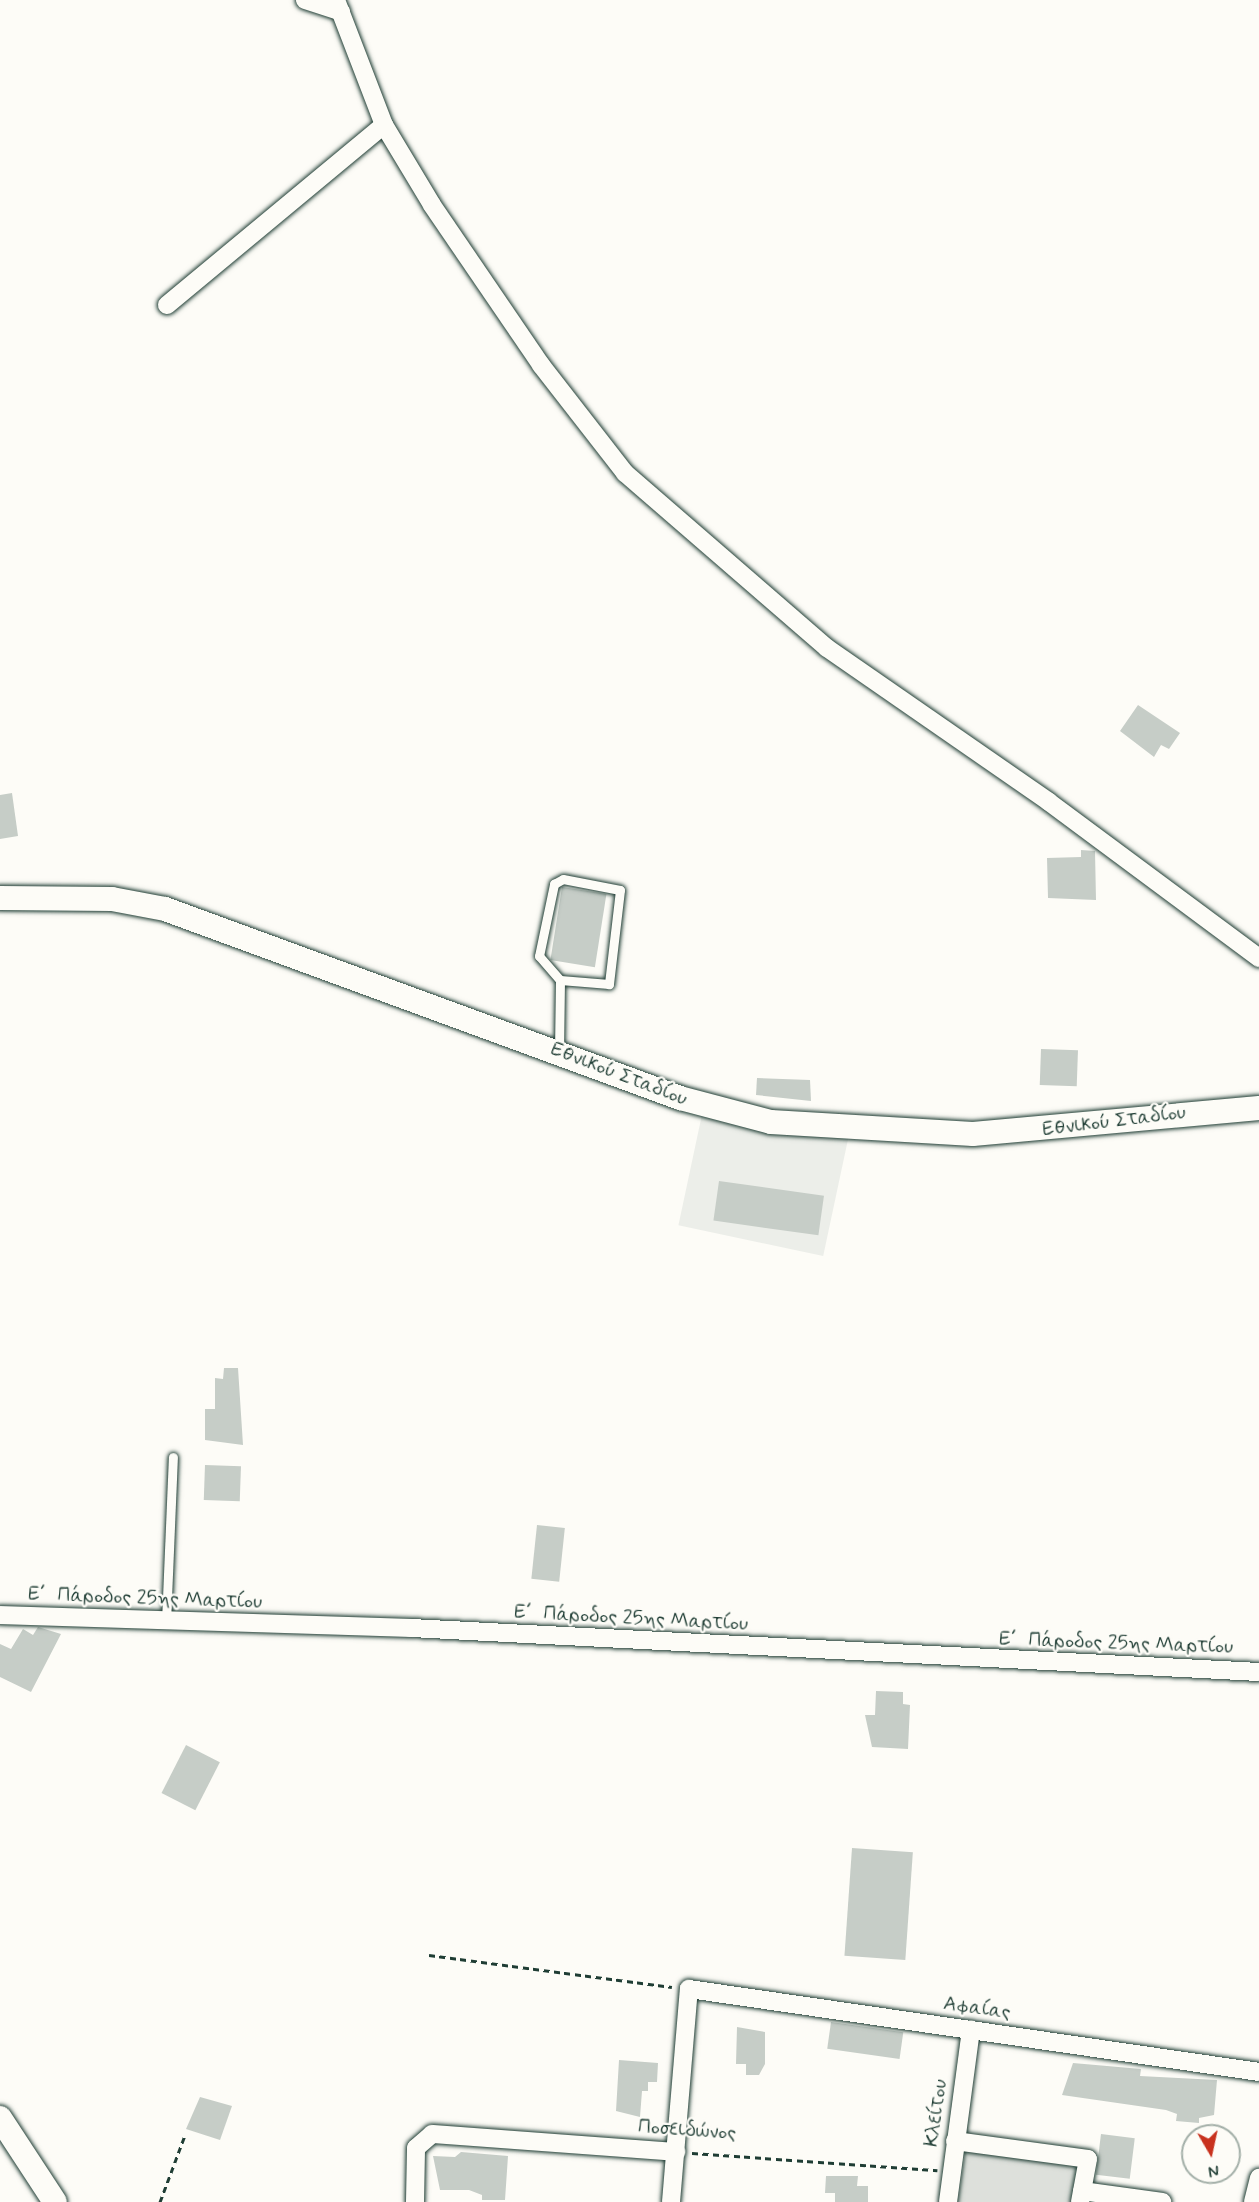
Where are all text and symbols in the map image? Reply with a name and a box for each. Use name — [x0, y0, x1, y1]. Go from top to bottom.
street label: Εθνικού Σταδίου — [547, 1037, 691, 1111]
street label: Εθνικού Σταδίου — [1041, 1100, 1187, 1142]
street label: Ε΄ Πάροδος 25ης Μαρτίου — [28, 1582, 262, 1614]
street label: Ε΄ Πάροδος 25ης Μαρτίου — [513, 1600, 749, 1636]
street label: Ε΄ Πάροδος 25ης Μαρτίου — [999, 1627, 1233, 1659]
street label: Αφαίας — [942, 1991, 1012, 2025]
street label: Κλείτου — [919, 2078, 953, 2148]
street label: Ποσειδώνος — [637, 2115, 737, 2145]
north arrow — [1181, 2124, 1241, 2184]
text: N — [1207, 2159, 1220, 2182]

